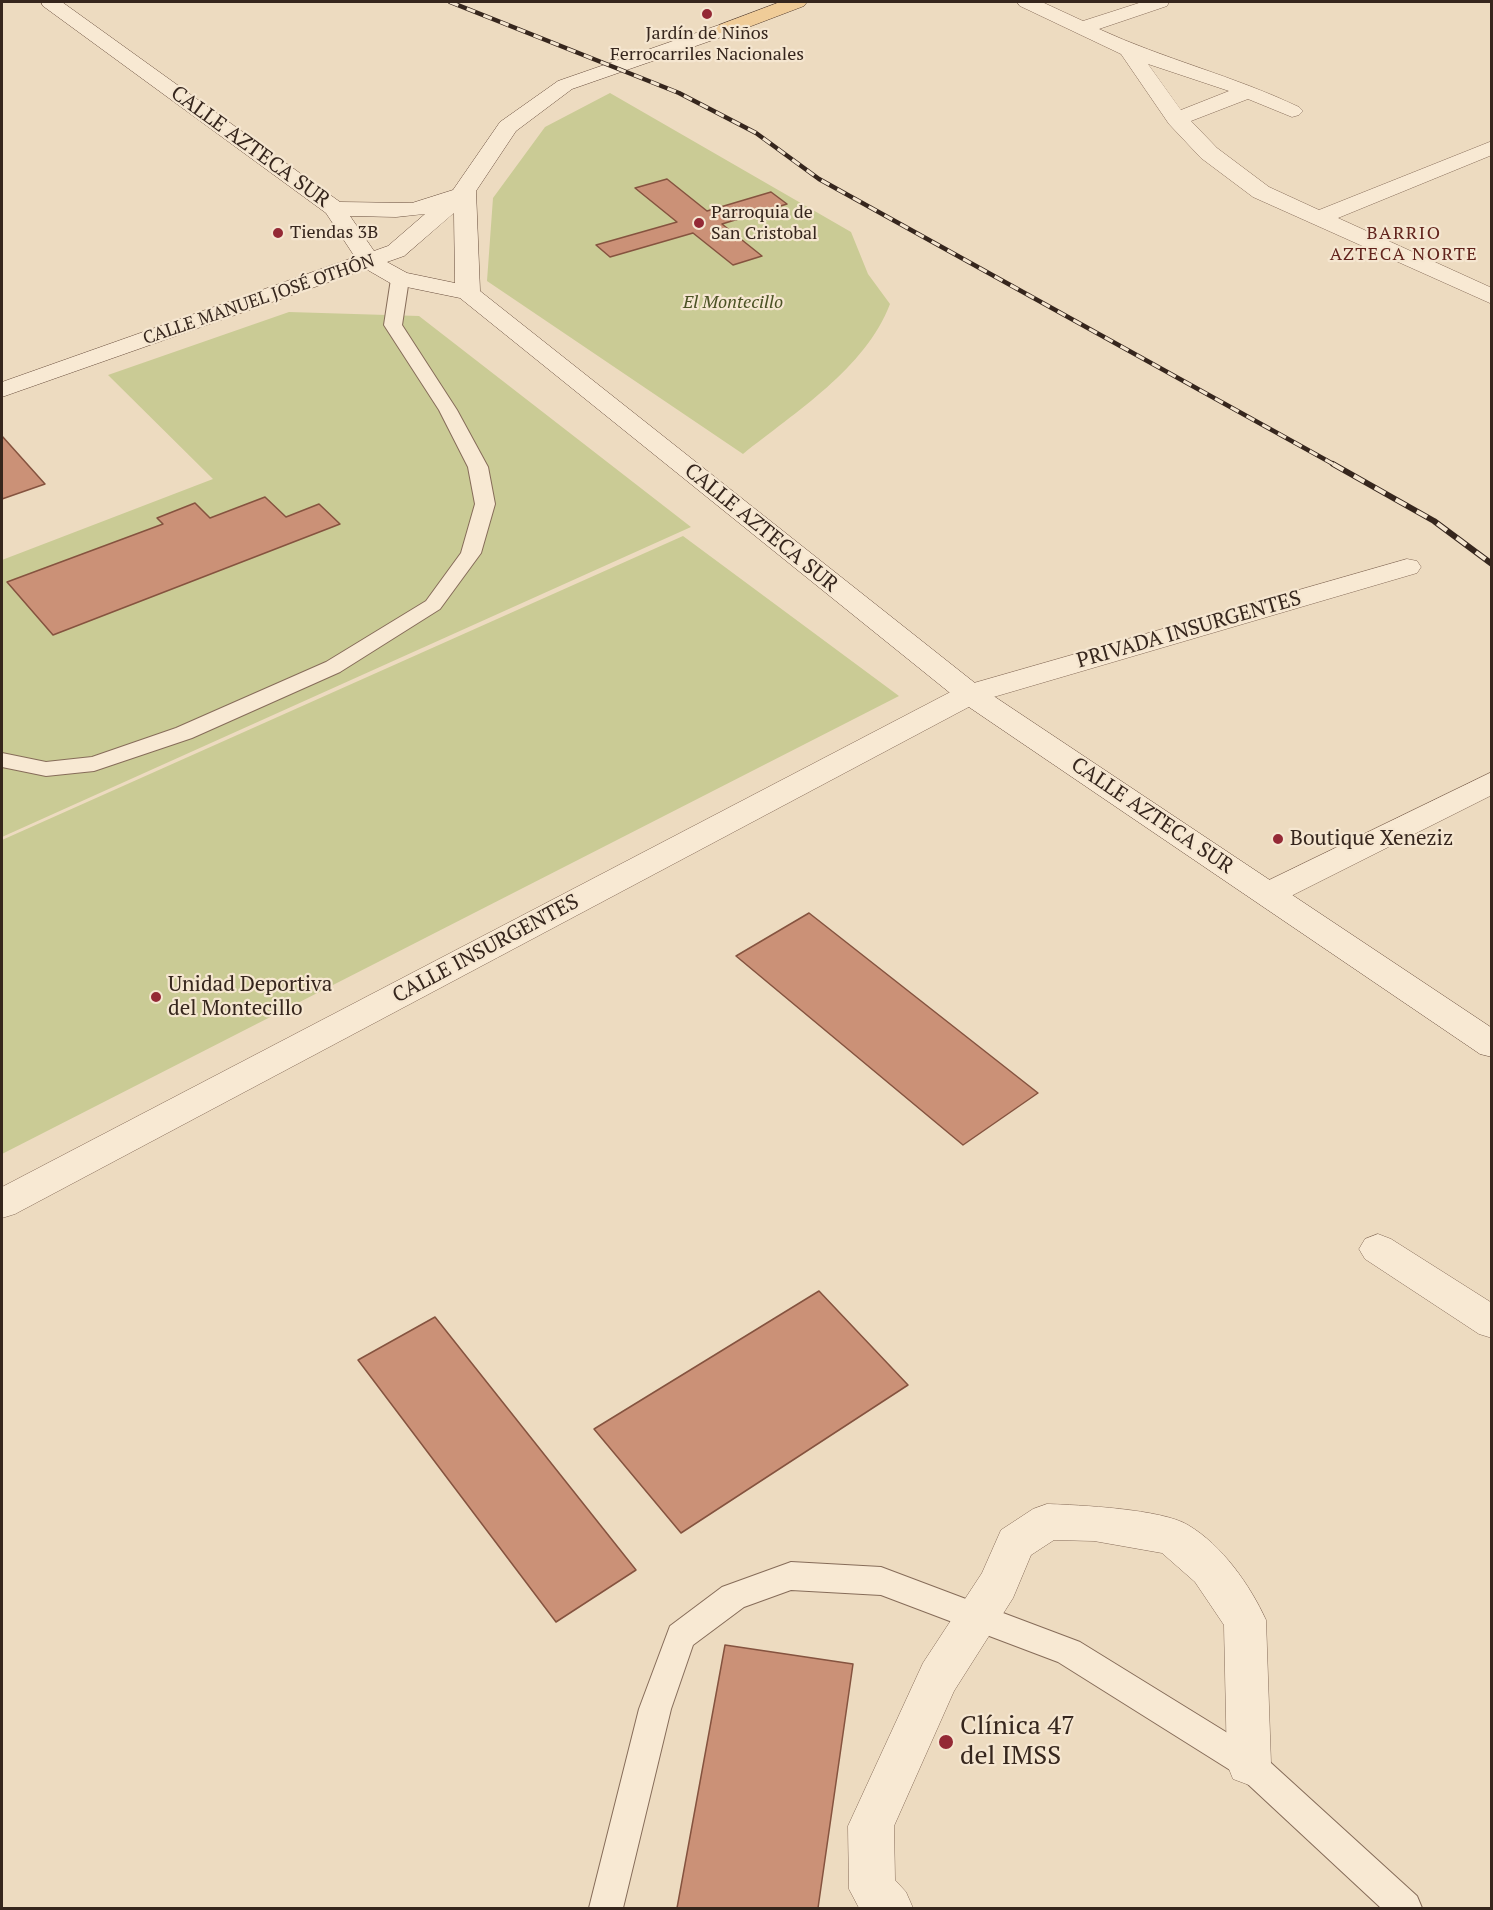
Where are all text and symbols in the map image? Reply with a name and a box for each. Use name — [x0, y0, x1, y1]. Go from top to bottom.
marker: Jardín de Niños Ferrocarriles Nacionales — [700, 7, 714, 21]
place label: Jardín de Niños Ferrocarriles Nacionales — [610, 23, 804, 66]
street label: CALLE AZTECA SUR — [166, 81, 334, 213]
place label: Parroquia de San Cristobal — [711, 202, 817, 244]
marker: Parroquia de San Cristobal — [692, 216, 706, 230]
place label: Tiendas 3B — [290, 222, 378, 244]
district label: BARRIO AZTECA NORTE — [1330, 223, 1478, 266]
marker: Tiendas 3B — [271, 226, 285, 240]
street label: CALLE MANUEL JOSÉ OTHÓN — [140, 250, 378, 350]
park label: El Montecillo — [683, 292, 783, 314]
street label: CALLE AZTECA SUR — [679, 458, 843, 598]
street label: PRIVADA INSURGENTES — [1074, 586, 1304, 674]
street label: CALLE AZTECA SUR — [1066, 752, 1238, 880]
place label: Boutique Xeneziz — [1290, 826, 1453, 852]
marker: Boutique Xeneziz — [1271, 832, 1285, 846]
street label: CALLE INSURGENTES — [389, 889, 583, 1009]
place label: Unidad Deportiva del Montecillo — [168, 972, 332, 1022]
marker: Unidad Deportiva del Montecillo — [149, 990, 163, 1004]
place label: Clínica 47 del IMSS — [960, 1711, 1075, 1772]
marker: Clínica 47 del IMSS — [937, 1733, 955, 1751]

